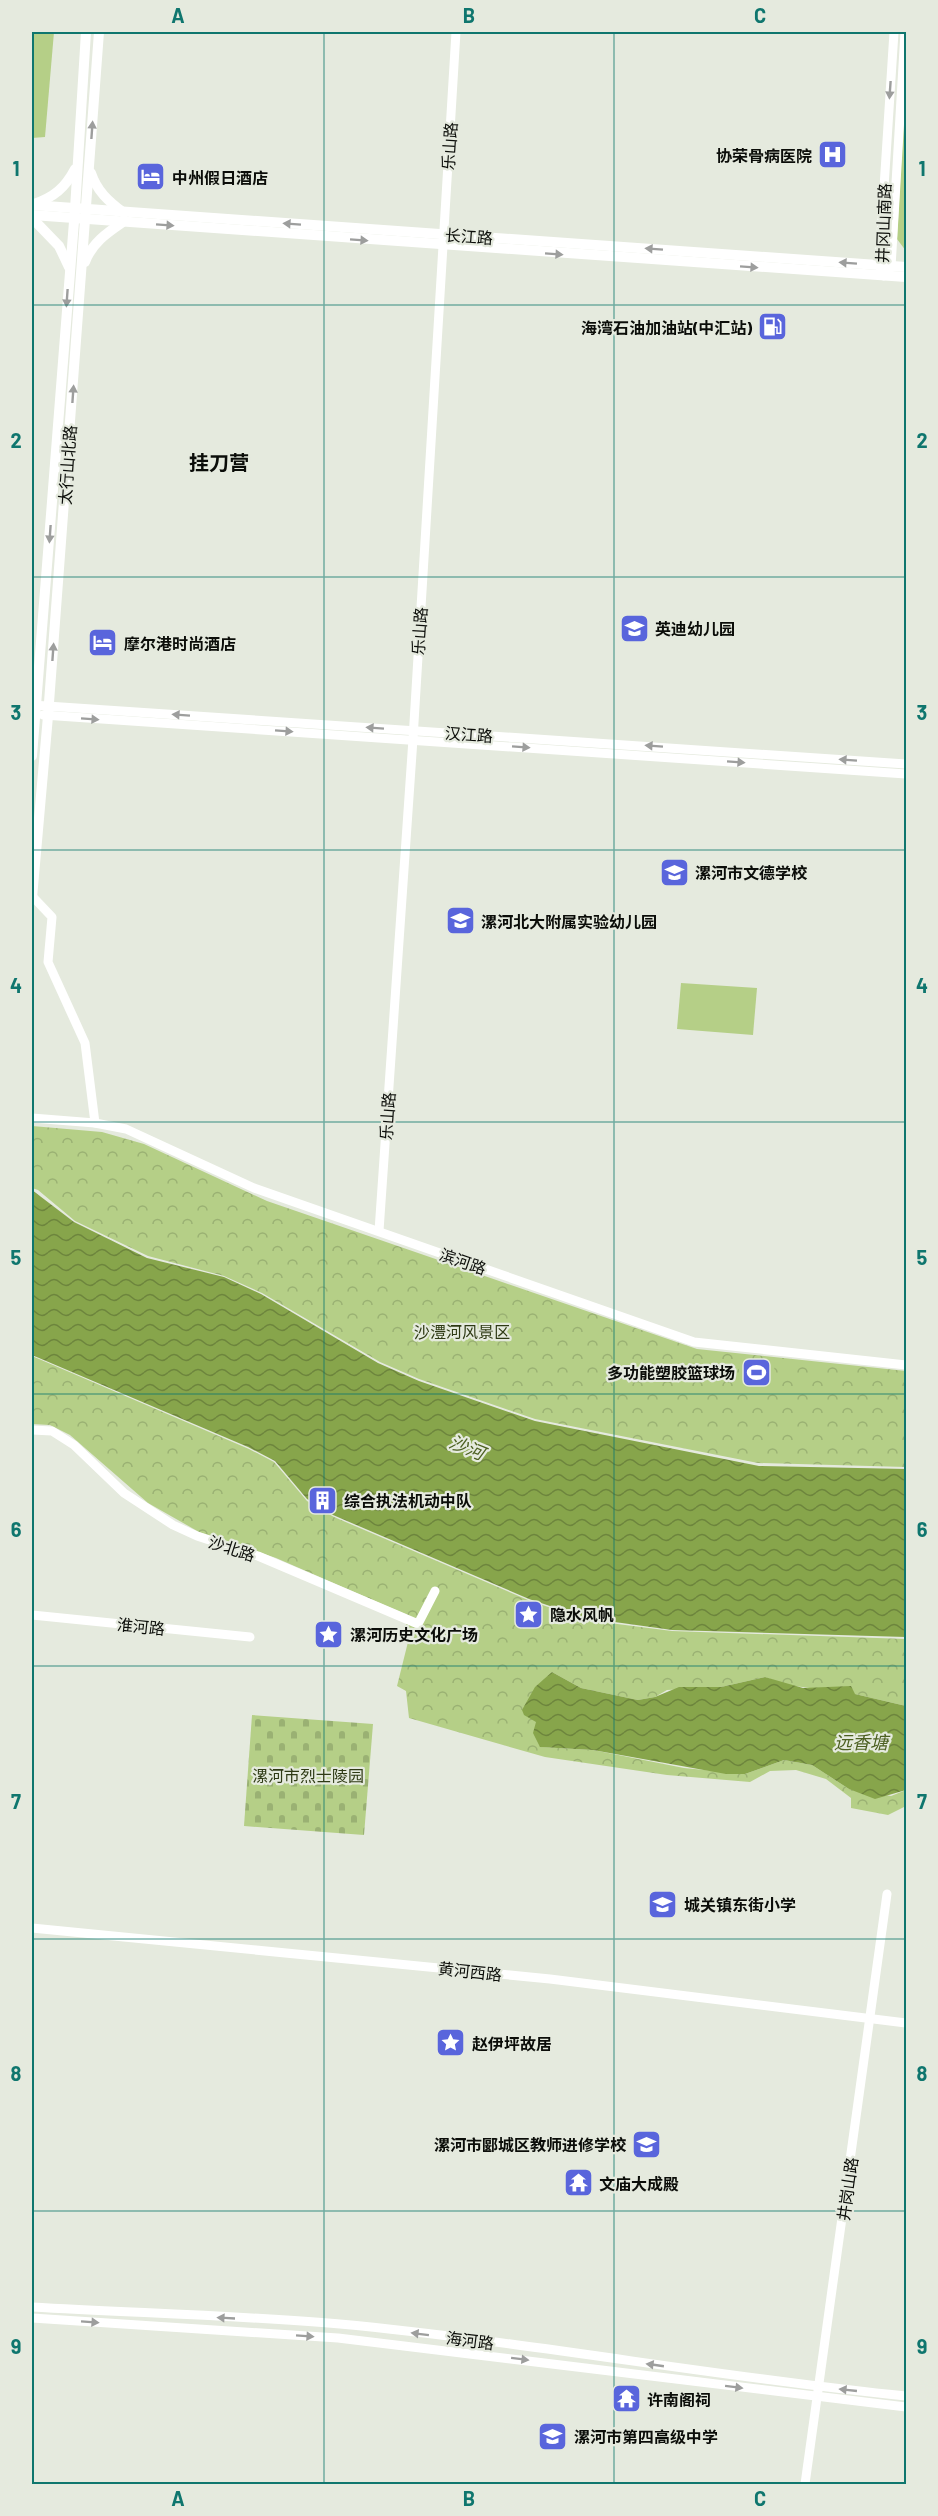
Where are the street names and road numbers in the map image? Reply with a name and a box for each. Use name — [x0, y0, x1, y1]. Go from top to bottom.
street label: 乐山路 — [438, 121, 460, 171]
street label: 井冈山南路 — [872, 183, 894, 263]
street label: 长江路 — [444, 225, 494, 247]
street label: 太行山北路 — [55, 424, 79, 506]
street label: 乐山路 — [408, 606, 430, 656]
street label: 汉江路 — [444, 723, 494, 745]
street label: 乐山路 — [376, 1091, 398, 1141]
street label: 滨河路 — [437, 1244, 489, 1278]
street label: 沙北路 — [206, 1532, 258, 1564]
street label: 淮河路 — [116, 1614, 166, 1638]
street label: 黄河西路 — [437, 1958, 503, 1984]
street label: 井岗山路 — [833, 2156, 861, 2222]
street label: 海河路 — [445, 2328, 495, 2352]

